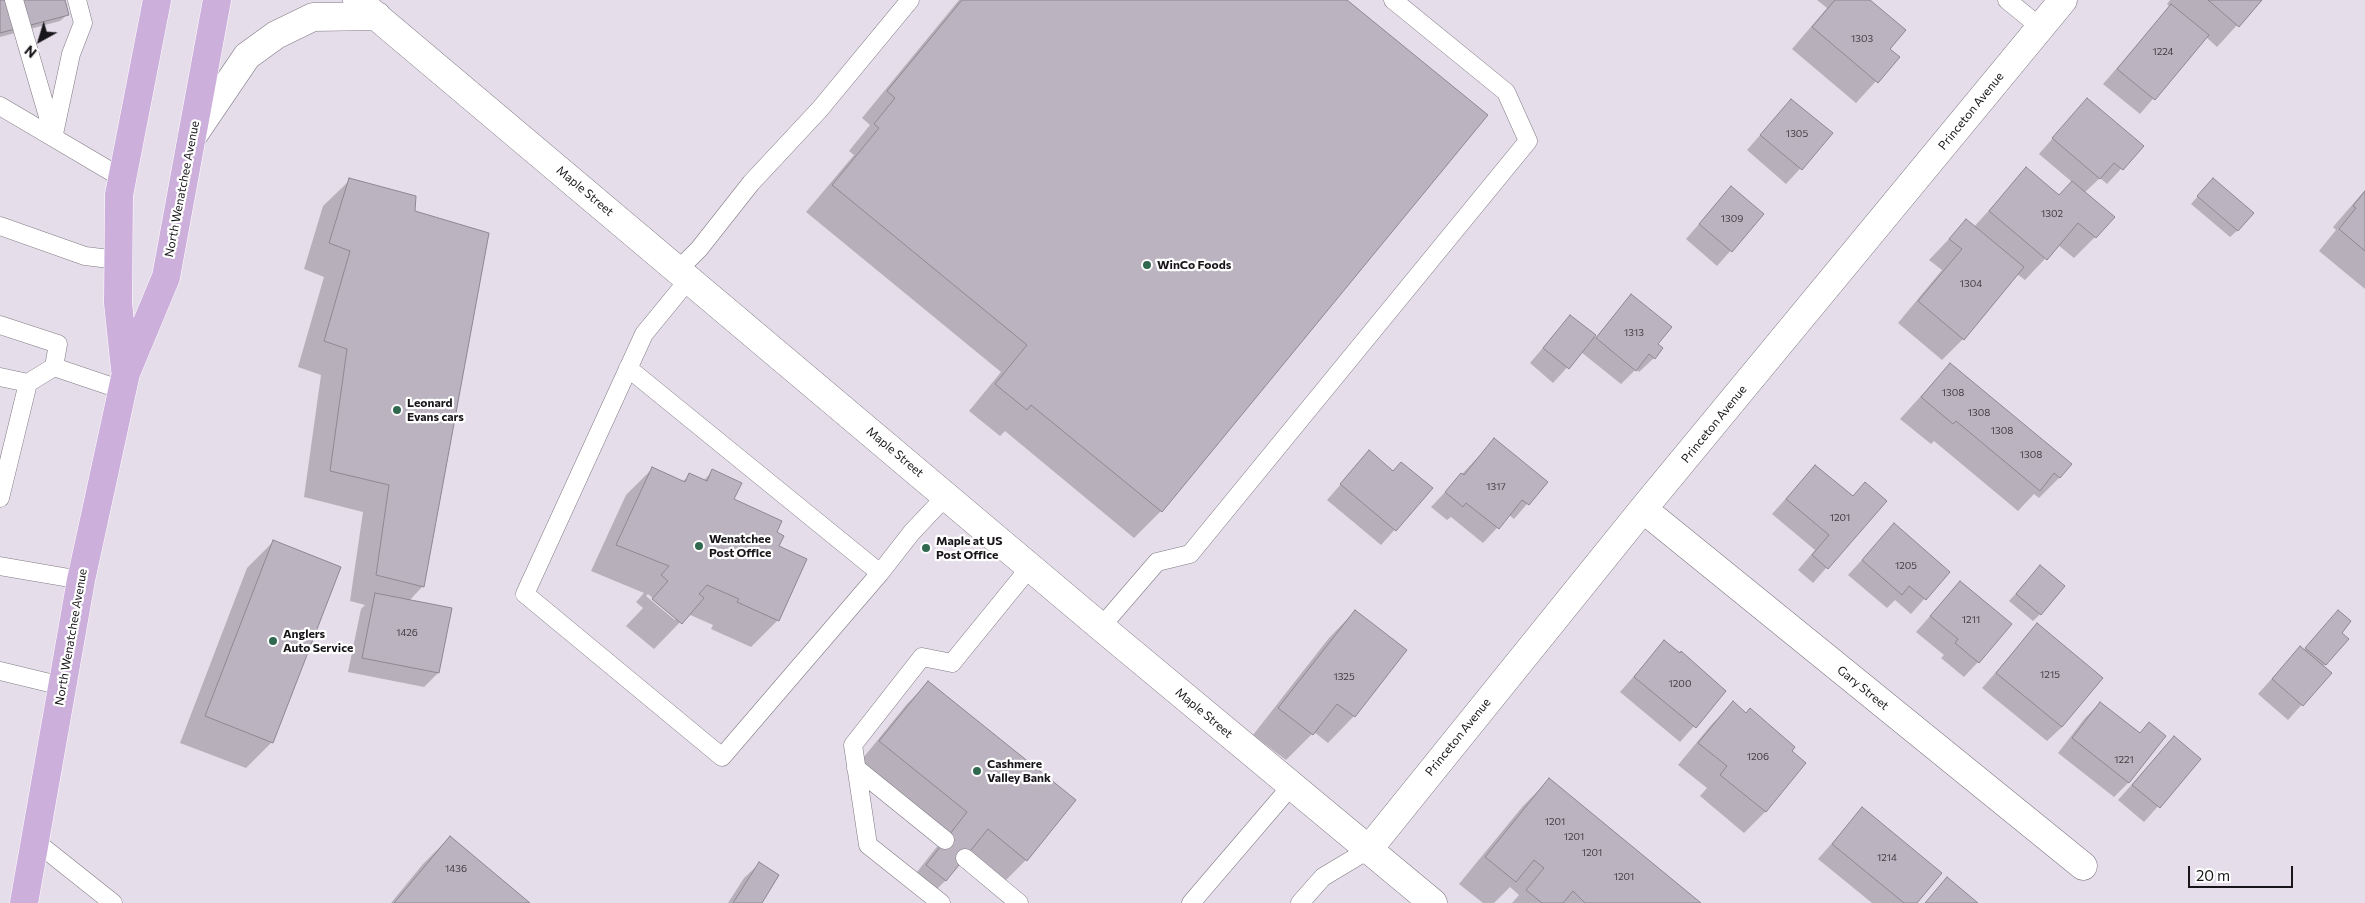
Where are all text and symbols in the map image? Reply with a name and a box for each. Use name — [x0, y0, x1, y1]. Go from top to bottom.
north arrow — [15, 15, 65, 65]
house number: 1303 — [1851, 33, 1873, 45]
text: N — [21, 42, 40, 62]
house number: 1224 — [2152, 46, 2174, 58]
street label: Princeton Avenue — [1935, 69, 2007, 153]
street label: North Wenatchee Avenue — [162, 120, 202, 258]
house number: 1305 — [1786, 128, 1808, 140]
street label: Maple Street — [553, 163, 617, 219]
house number: 1302 — [2041, 208, 2063, 220]
house number: 1309 — [1721, 213, 1743, 225]
place label: WinCo Foods — [1157, 258, 1231, 272]
marker: WinCo Foods — [1141, 259, 1153, 271]
house number: 1304 — [1960, 278, 1982, 290]
house number: 1313 — [1624, 327, 1644, 339]
street label: Princeton Avenue — [1678, 382, 1750, 466]
house number: 1308 — [1942, 387, 1964, 399]
place label: Leonard Evans cars — [407, 396, 464, 424]
marker: Leonard Evans cars — [391, 404, 403, 416]
house number: 1308 — [1968, 407, 1990, 419]
street label: Maple Street — [863, 424, 927, 480]
house number: 1308 — [1991, 425, 2013, 437]
house number: 1308 — [2020, 449, 2042, 461]
house number: 1317 — [1486, 481, 1506, 493]
house number: 1201 — [1830, 512, 1850, 524]
place label: Wenatchee Post Office — [709, 532, 771, 560]
place label: Maple at US Post Office — [936, 534, 1002, 562]
marker: Wenatchee Post Office — [693, 540, 705, 552]
marker: Maple at US Post Office — [920, 542, 932, 554]
house number: 1205 — [1895, 560, 1917, 572]
street label: North Wenatchee Avenue — [52, 568, 90, 706]
house number: 1211 — [1962, 614, 1980, 626]
place label: Anglers Auto Service — [283, 627, 353, 655]
house number: 1426 — [396, 627, 418, 639]
marker: Anglers Auto Service — [267, 635, 279, 647]
street label: Gary Street — [1834, 663, 1892, 713]
house number: 1215 — [2040, 669, 2060, 681]
house number: 1325 — [1333, 671, 1355, 683]
house number: 1200 — [1669, 678, 1691, 690]
street label: Maple Street — [1172, 685, 1236, 741]
street label: Princeton Avenue — [1422, 695, 1494, 779]
house number: 1206 — [1747, 751, 1769, 763]
house number: 1221 — [2114, 754, 2134, 766]
place label: Cashmere Valley Bank — [987, 757, 1051, 785]
marker: Cashmere Valley Bank — [971, 765, 983, 777]
house number: 1201 — [1545, 816, 1565, 828]
house number: 1201 — [1564, 831, 1584, 843]
house number: 1201 — [1582, 847, 1602, 859]
house number: 1214 — [1877, 852, 1897, 864]
scale bar — [2190, 856, 2295, 888]
house number: 1436 — [445, 863, 467, 875]
text: 20 m — [2196, 866, 2230, 884]
house number: 1201 — [1614, 871, 1634, 883]

